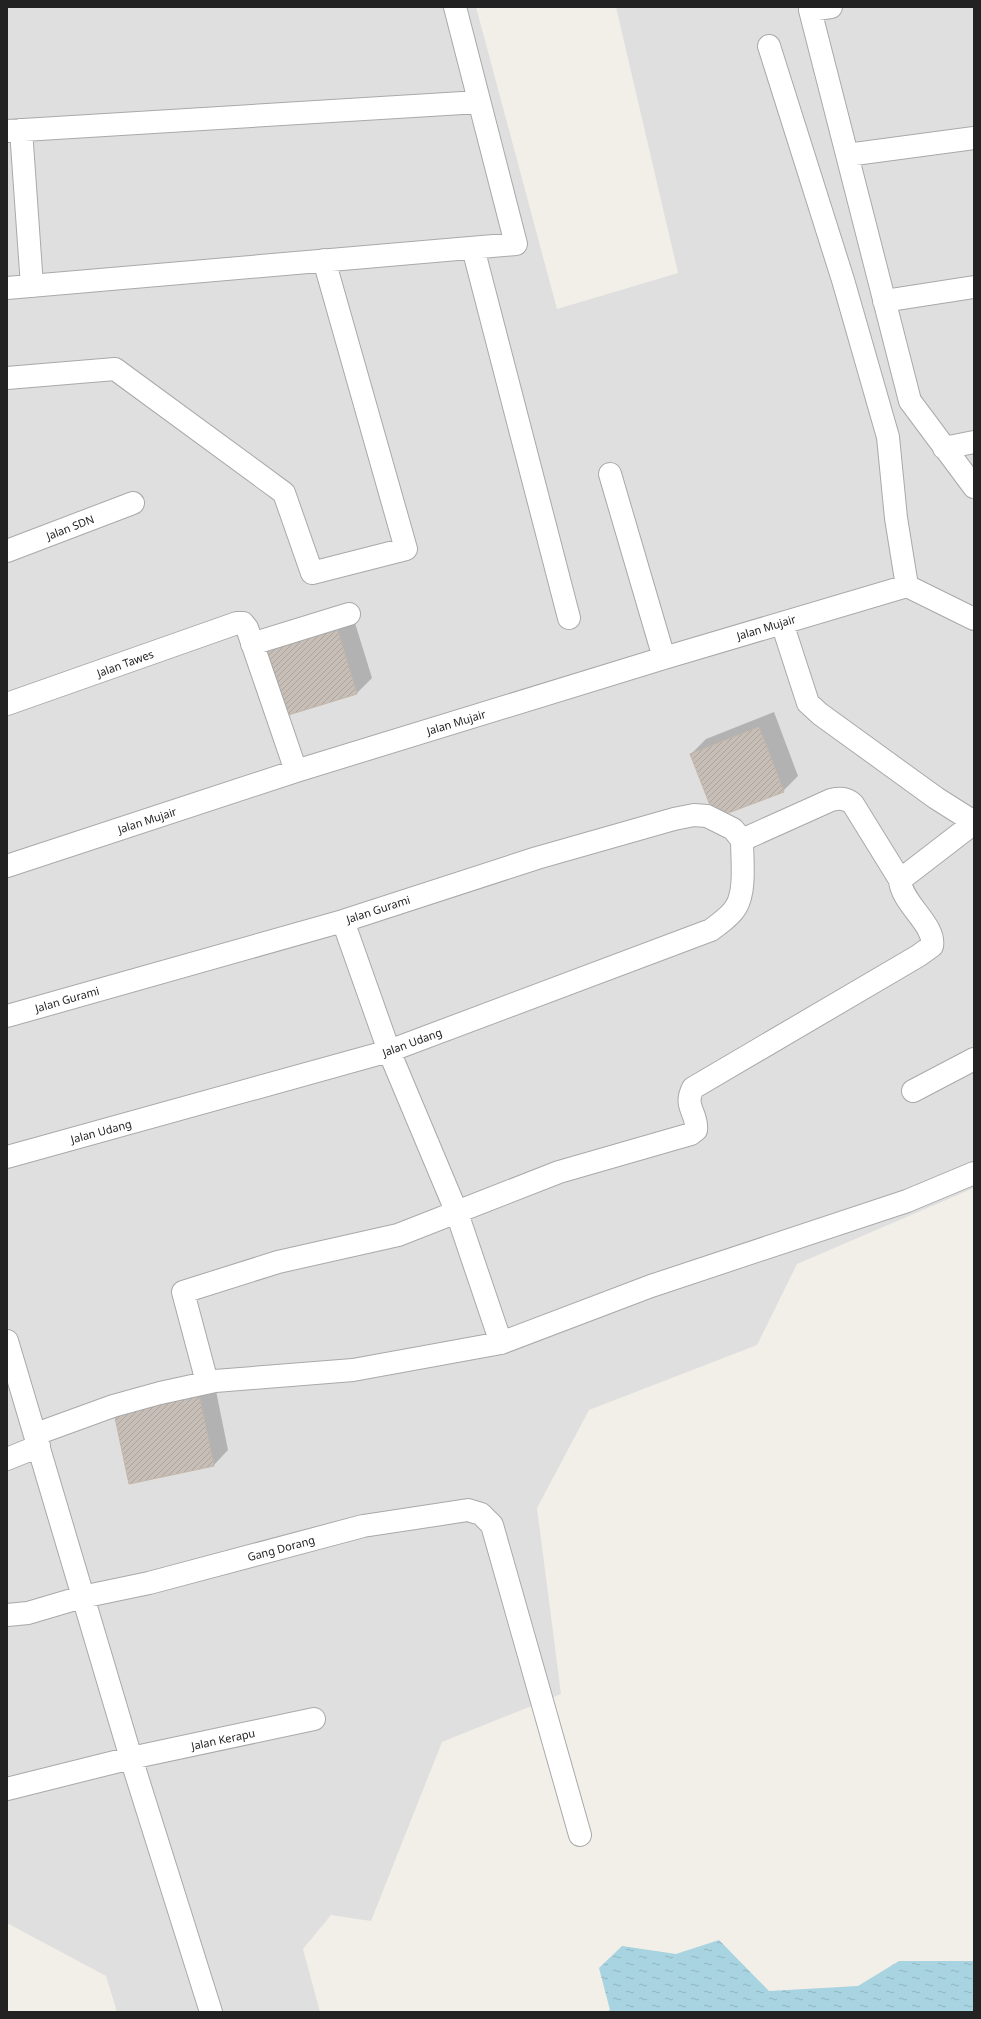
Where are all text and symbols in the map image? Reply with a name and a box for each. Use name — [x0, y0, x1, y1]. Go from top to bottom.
street label: Jalan SDN — [43, 511, 96, 543]
street label: Jalan Mujair — [734, 611, 798, 643]
street label: Jalan Tawes — [94, 646, 155, 681]
street label: Jalan Mujair — [424, 706, 488, 738]
street label: Jalan Mujair — [115, 803, 179, 837]
street label: Jalan Gurami — [343, 892, 412, 927]
street label: Jalan Gurami — [32, 983, 101, 1016]
street label: Jalan Udang — [379, 1024, 444, 1060]
street label: Jalan Udang — [68, 1116, 133, 1147]
street label: Gang Dorang — [246, 1532, 316, 1564]
street label: Jalan Kerapu — [189, 1725, 256, 1753]

